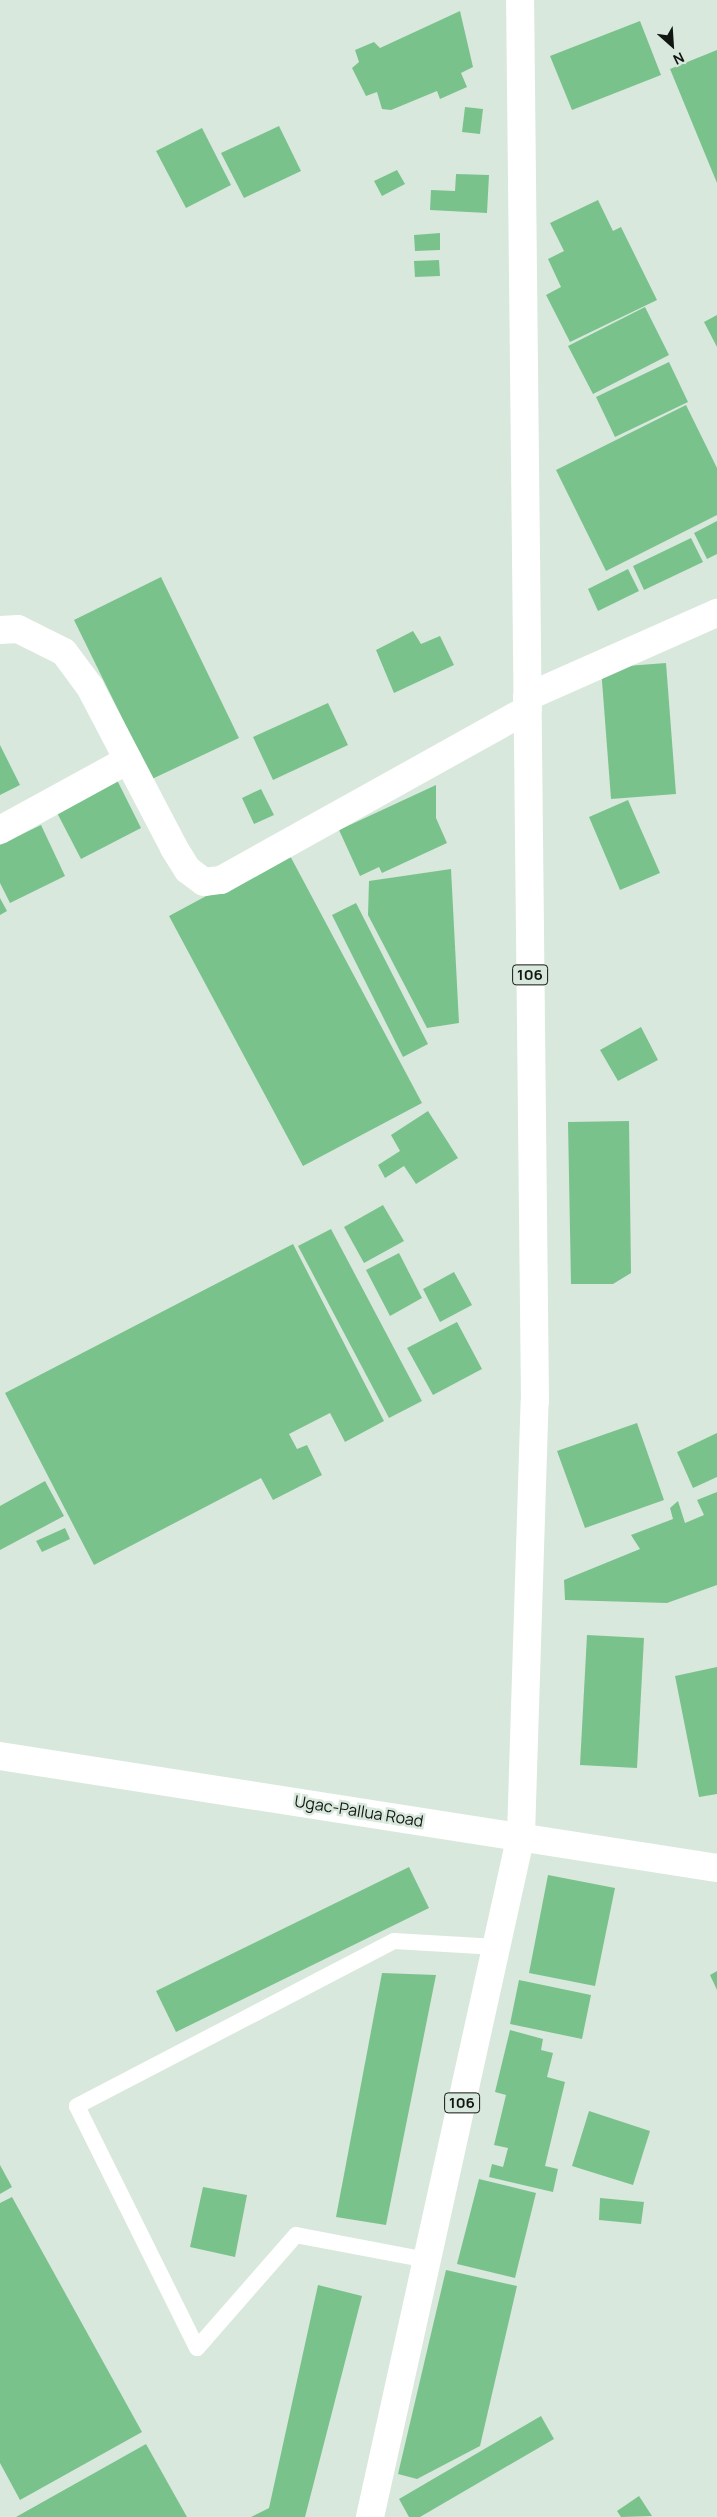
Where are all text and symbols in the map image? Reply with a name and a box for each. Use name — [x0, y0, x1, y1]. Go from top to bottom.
north arrow — [647, 20, 697, 70]
text: N — [670, 48, 687, 70]
road number: 106 — [511, 962, 549, 988]
street label: Ugac-Pallua Road — [293, 1791, 425, 1831]
road number: 106 — [443, 2090, 481, 2116]

